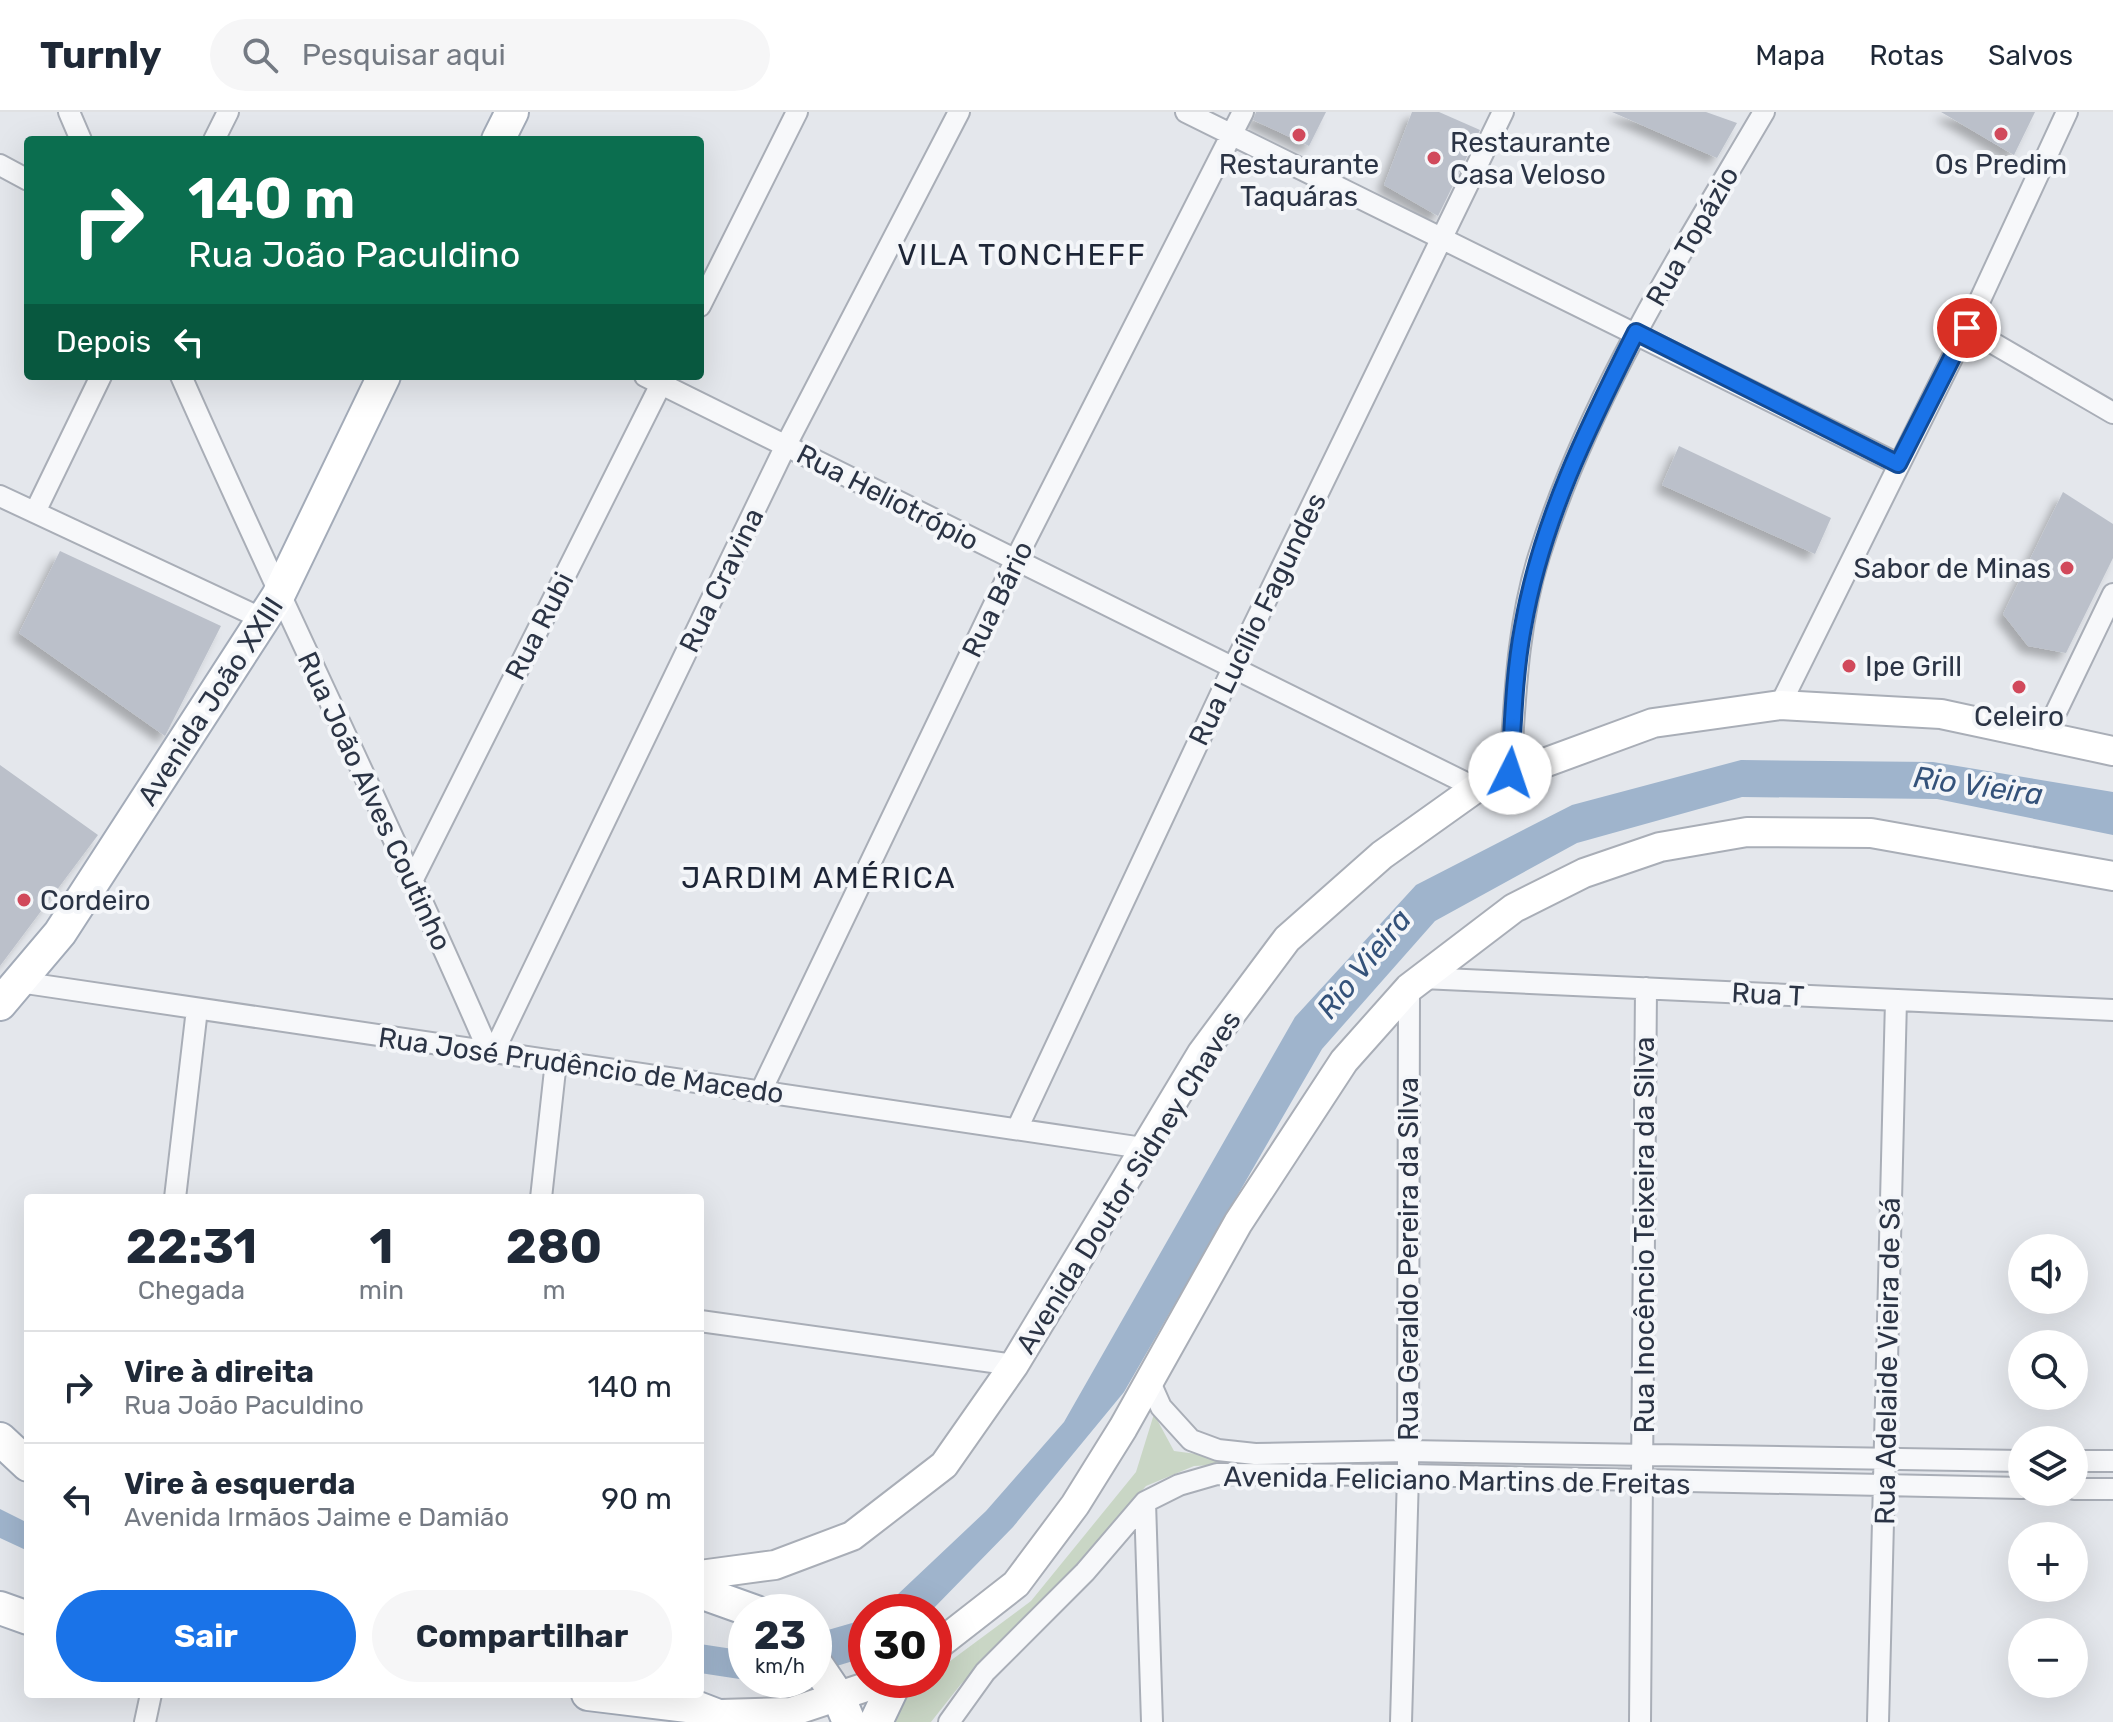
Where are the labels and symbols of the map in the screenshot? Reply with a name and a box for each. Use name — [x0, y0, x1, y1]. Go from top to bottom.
marker: Os Predim — [1992, 125, 2010, 143]
marker: Restaurante Taquáras — [1290, 126, 1308, 144]
place label: Restaurante Casa Veloso — [1450, 126, 1611, 191]
place label: Restaurante Taquáras — [1219, 148, 1379, 213]
place label: Os Predim — [1935, 148, 2067, 181]
marker: Restaurante Casa Veloso — [1425, 149, 1443, 167]
street label: Rua Topázio — [1639, 161, 1746, 312]
district label: VILA TONCHEFF — [897, 237, 1147, 273]
pin — [1933, 294, 2001, 362]
street label: Rua Heliotrópio — [791, 437, 984, 557]
street label: Rua Lucílio Fagundes — [1182, 488, 1333, 751]
street label: Rua Cravina — [672, 503, 771, 658]
street label: Rua Bário — [955, 536, 1040, 663]
place label: Sabor de Minas — [1854, 552, 2051, 585]
marker: Sabor de Minas — [2058, 559, 2076, 577]
street label: Rua Rubi — [498, 567, 581, 685]
street label: Avenida João XXIII — [131, 591, 290, 812]
street label: Rua João Alves Coutinho — [291, 647, 458, 956]
place label: Ipe Grill — [1865, 650, 1962, 683]
marker: Ipe Grill — [1840, 657, 1858, 675]
marker: Celeiro — [2010, 678, 2028, 696]
place label: Celeiro — [1974, 700, 2064, 733]
position arrow — [1468, 731, 1552, 815]
water label: Rio Vieira — [1911, 759, 2045, 813]
district label: JARDIM AMÉRICA — [681, 860, 957, 896]
place label: Cordeiro — [40, 884, 151, 917]
marker: Cordeiro — [15, 891, 33, 909]
water label: Rio Vieira — [1309, 902, 1419, 1026]
street label: Rua T — [1731, 976, 1805, 1013]
street label: Avenida Doutor Sidney Chaves — [1009, 1005, 1248, 1360]
street label: Rua José Prudêncio de Macedo — [376, 1021, 786, 1110]
street label: Rua Inocêncio Teixeira da Silva — [1628, 1037, 1661, 1434]
street label: Rua Geraldo Pereira da Silva — [1392, 1077, 1425, 1441]
street label: Rua Adelaide Vieira de Sá — [1868, 1197, 1907, 1525]
street label: Avenida Feliciano Martins de Freitas — [1223, 1460, 1691, 1501]
speed limit sign: 30 — [848, 1594, 952, 1698]

